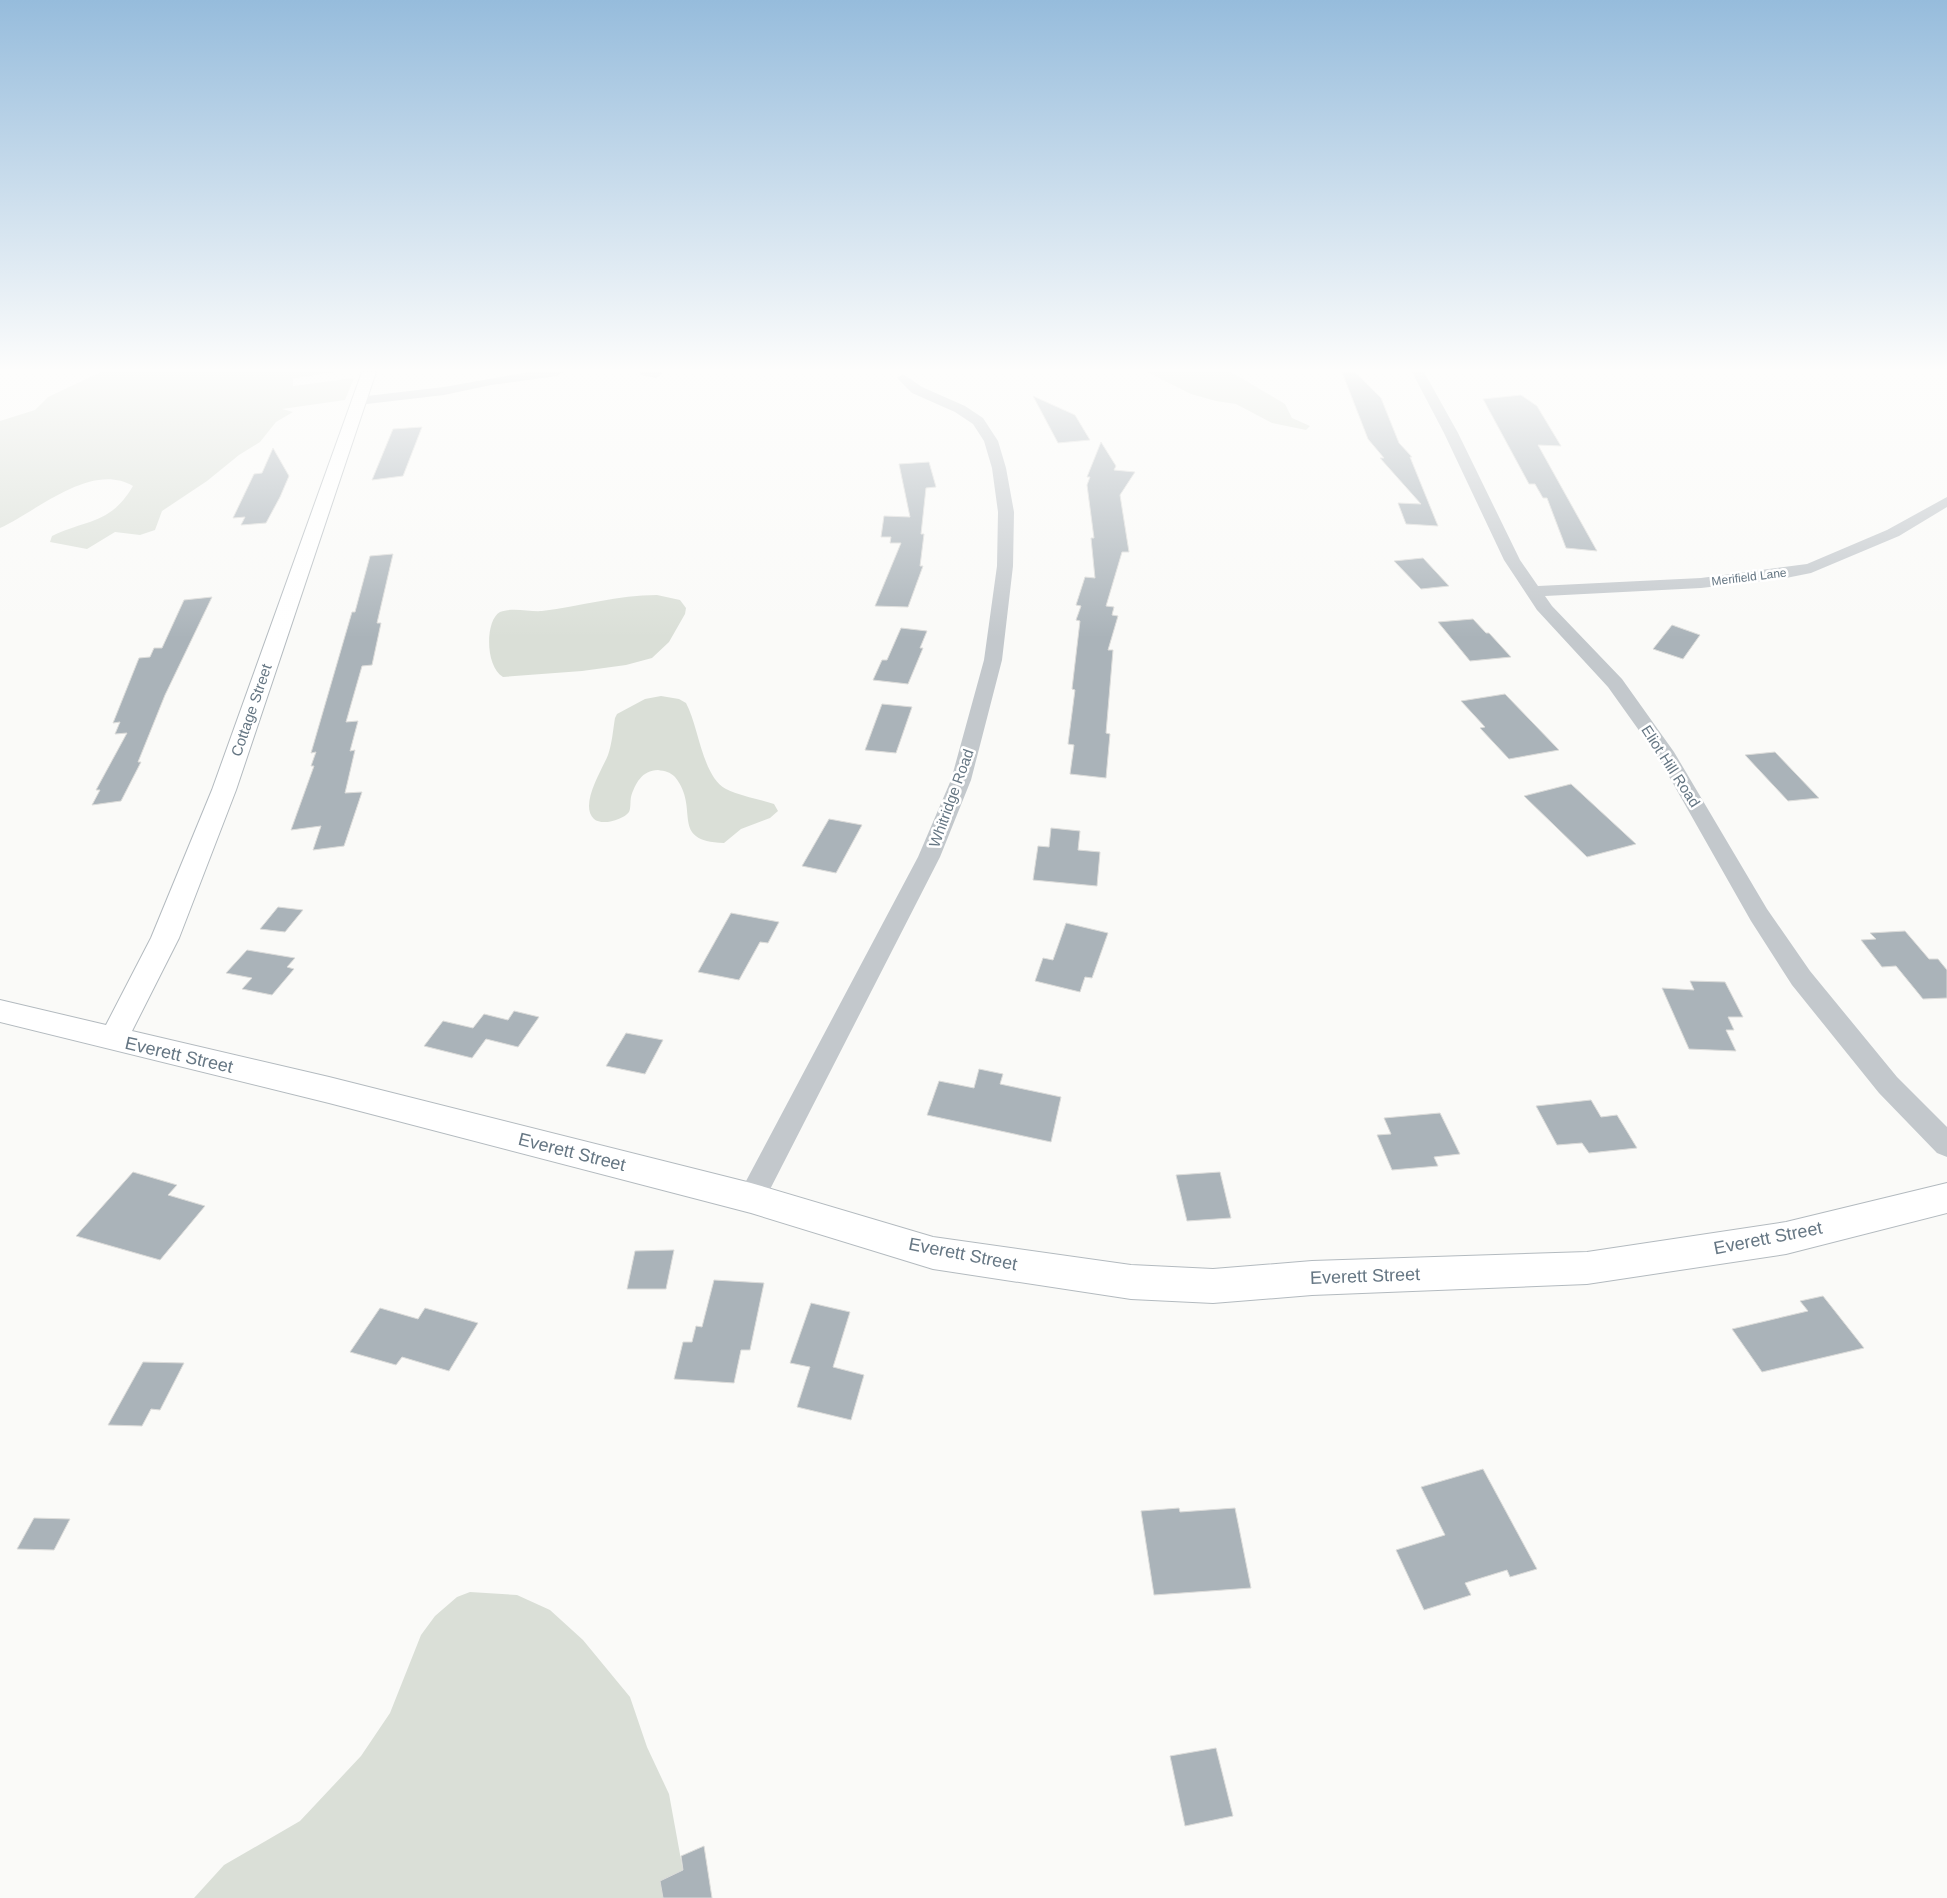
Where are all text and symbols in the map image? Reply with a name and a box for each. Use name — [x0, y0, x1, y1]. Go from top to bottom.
street label: Merifield Lane — [1711, 565, 1788, 589]
street label: Cottage Street — [227, 661, 275, 758]
street label: Eliot Hill Road — [1638, 722, 1704, 810]
street label: Whitridge Road — [925, 747, 977, 849]
street label: Everett Street — [123, 1033, 235, 1077]
street label: Everett Street — [516, 1129, 628, 1175]
street label: Everett Street — [1712, 1218, 1824, 1258]
street label: Everett Street — [907, 1234, 1019, 1274]
street label: Everett Street — [1310, 1264, 1420, 1288]

